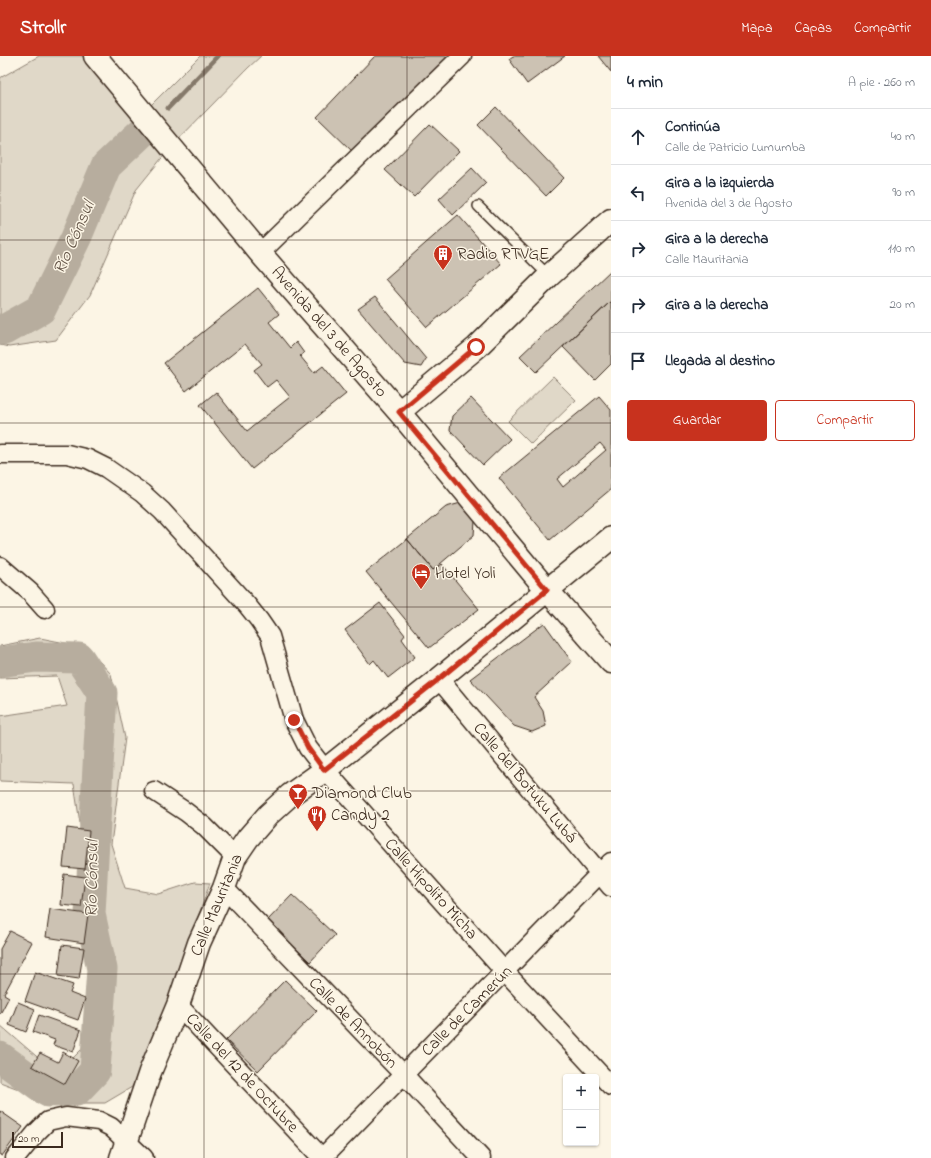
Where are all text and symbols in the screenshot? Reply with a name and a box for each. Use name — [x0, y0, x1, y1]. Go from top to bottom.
text: Strollr — [20, 15, 66, 42]
text: Mapa — [741, 18, 773, 39]
text: Capas — [795, 18, 832, 39]
text: Compartir — [854, 18, 911, 39]
text: 4 min — [627, 70, 663, 95]
text: A pie · 260 m — [848, 73, 915, 92]
text: Continúa — [665, 116, 720, 138]
icon: ahead — [627, 126, 649, 148]
text: 40 m — [891, 127, 915, 146]
text: Calle de Patricio Lumumba — [665, 138, 805, 157]
text: Gira a la izquierda — [665, 172, 774, 194]
icon: left — [627, 182, 649, 204]
text: 90 m — [892, 183, 915, 202]
text: Avenida del 3 de Agosto — [665, 194, 793, 213]
water label: Río Cónsul — [47, 195, 103, 279]
text: Gira a la derecha — [665, 228, 768, 250]
icon: right — [627, 238, 649, 260]
text: 110 m — [888, 239, 915, 258]
place label: Radio RTVGE — [457, 242, 549, 267]
building icon: Radio RTVGE — [432, 243, 454, 271]
text: Calle Mauritania — [665, 250, 748, 269]
street label: Avenida del 3 de Agosto — [263, 261, 393, 405]
icon: right — [627, 294, 649, 316]
text: Gira a la derecha — [665, 294, 768, 316]
text: 20 m — [890, 295, 915, 314]
route start — [467, 338, 485, 356]
icon: arrive — [627, 350, 649, 372]
text: Llegada al destino — [665, 350, 775, 372]
button: Guardar — [627, 400, 767, 441]
button: Compartir — [775, 400, 915, 441]
place label: Hotel Yoli — [435, 561, 496, 586]
hotel icon: Hotel Yoli — [410, 562, 432, 590]
route end — [285, 711, 303, 729]
street label: Calle del Botuku Lubá — [467, 717, 583, 849]
place label: Diamond Club — [311, 781, 412, 806]
bar icon: Diamond Club — [287, 782, 309, 810]
place label: Candy 2 — [331, 803, 390, 829]
restaurant icon: Candy 2 — [306, 804, 328, 832]
street label: Calle Hipolito Micha — [378, 833, 484, 945]
water label: Río Cónsul — [79, 838, 107, 918]
street label: Calle Mauritania — [184, 850, 250, 960]
street label: Calle de Camerún — [416, 960, 518, 1062]
street label: Calle de Annobón — [303, 971, 403, 1075]
street label: Calle del 12 de Octubre — [180, 1007, 305, 1139]
map controls — [563, 1074, 599, 1146]
button: + — [563, 1074, 599, 1110]
button: − — [563, 1110, 599, 1146]
scale bar — [12, 1130, 63, 1149]
text: 20 m — [18, 1131, 40, 1147]

